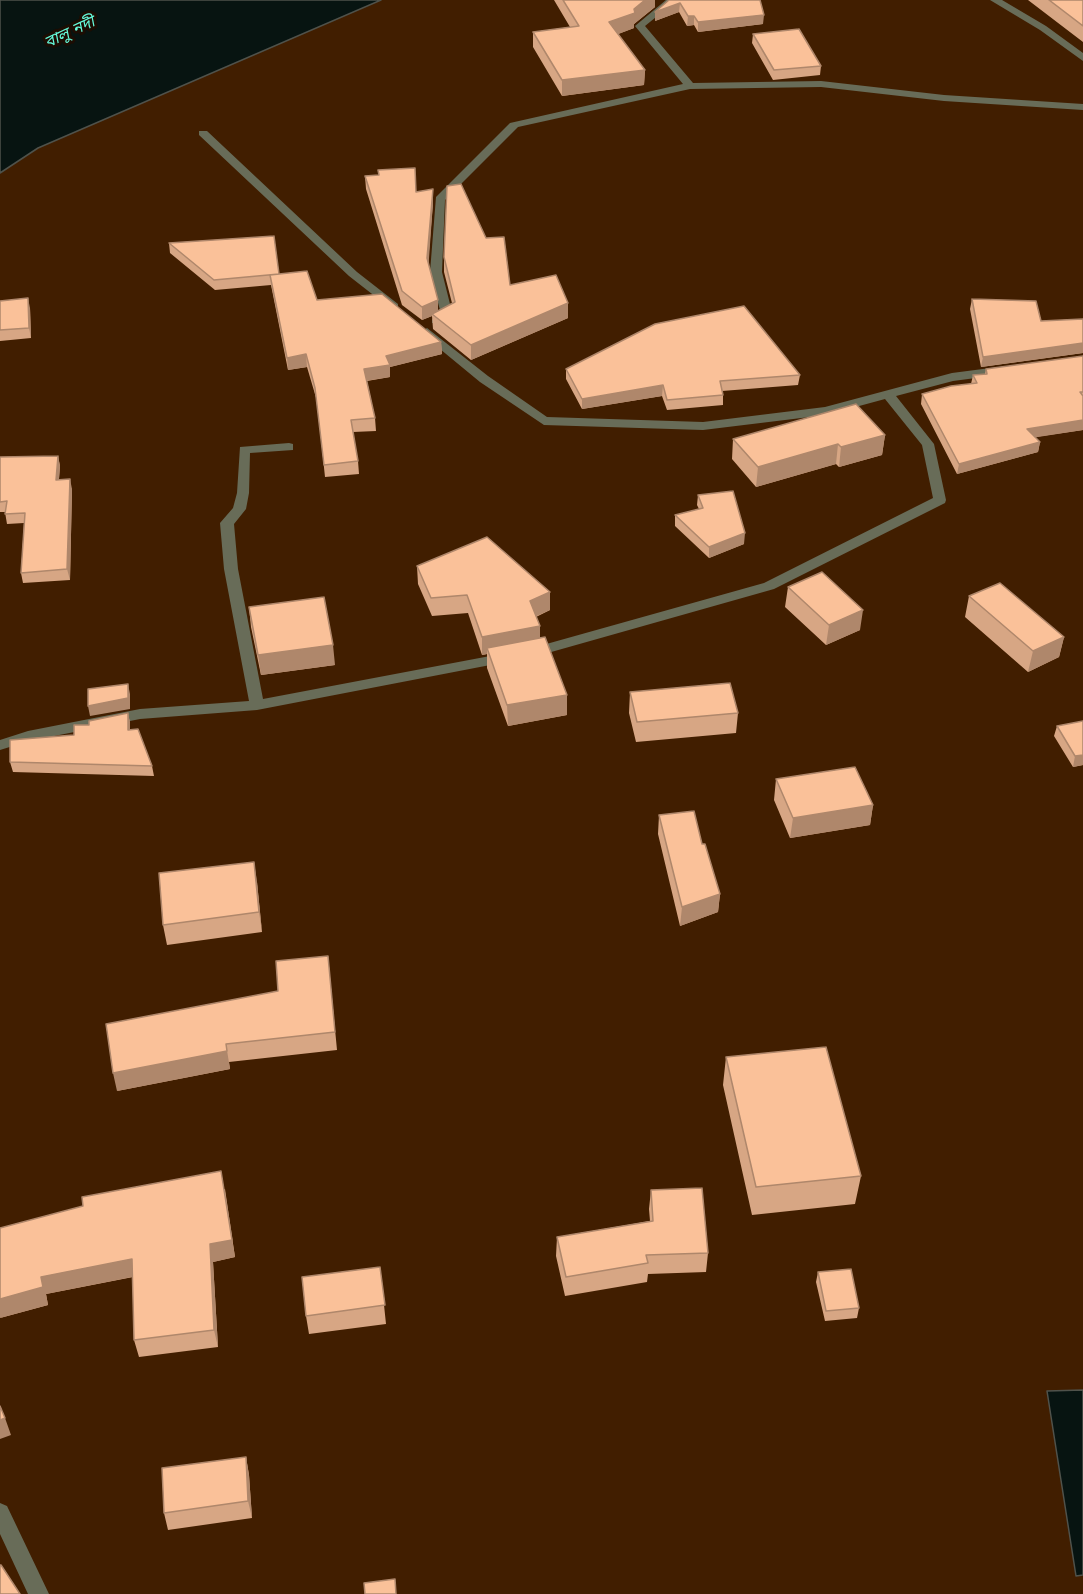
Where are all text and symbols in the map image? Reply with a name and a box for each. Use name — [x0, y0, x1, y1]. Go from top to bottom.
water label: বালু নদী — [42, 13, 98, 53]

